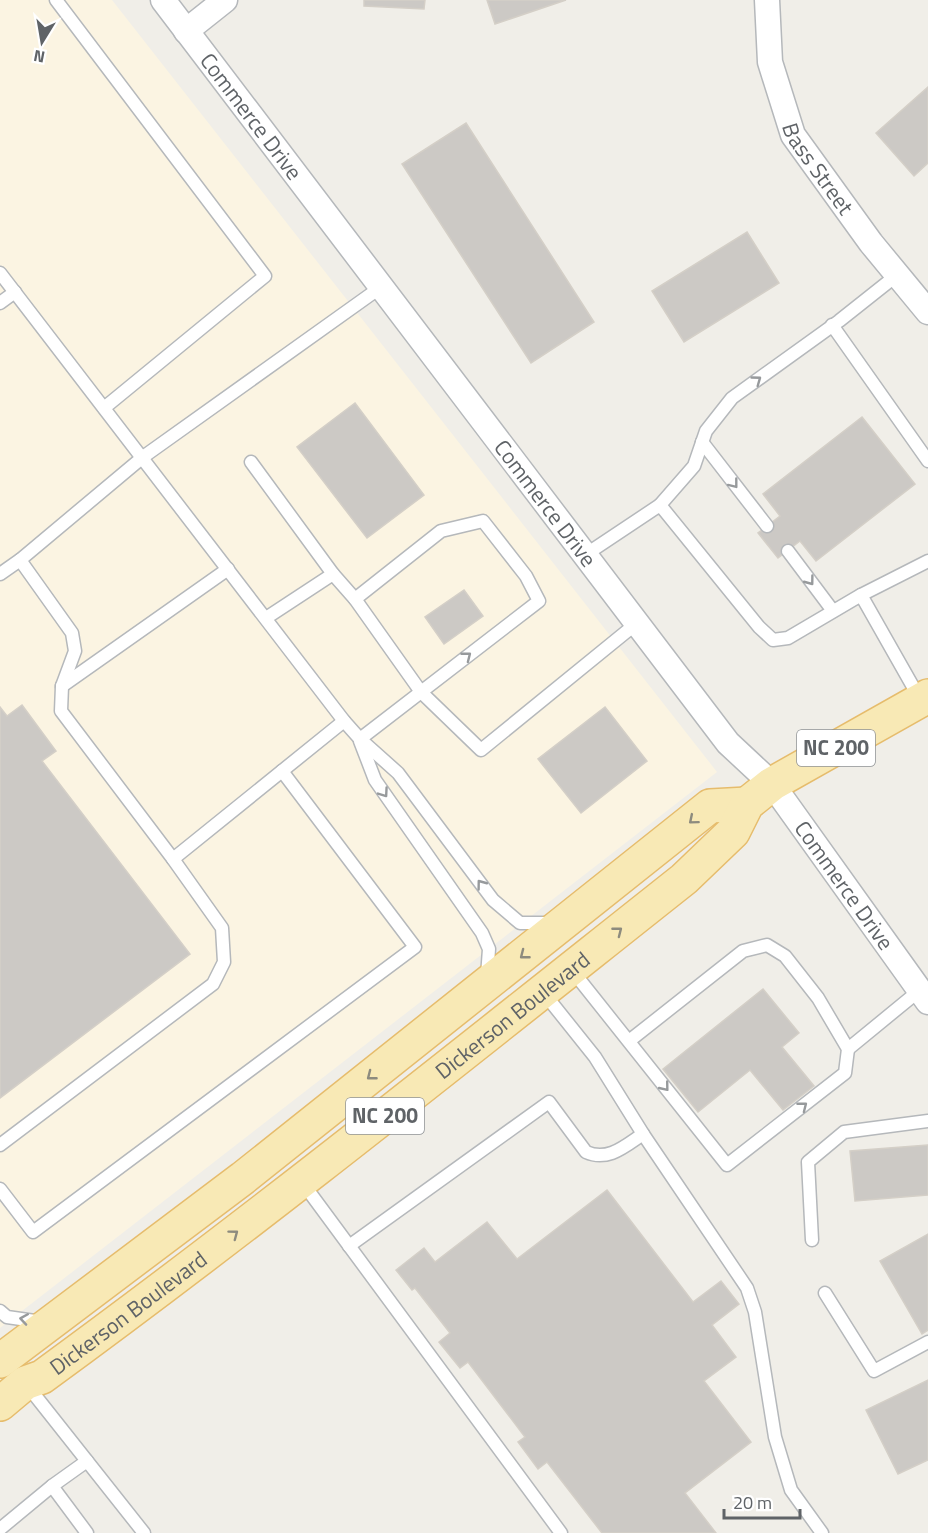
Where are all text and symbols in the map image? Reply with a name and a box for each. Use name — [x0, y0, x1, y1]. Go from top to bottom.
north arrow — [12, 12, 72, 72]
text: N — [31, 44, 47, 70]
street label: Commerce Drive — [192, 45, 311, 187]
street label: Bass Street — [773, 118, 862, 222]
one-way arrow — [750, 376, 761, 387]
street label: Commerce Drive — [486, 432, 605, 574]
one-way arrow — [727, 477, 738, 488]
one-way arrow — [803, 574, 814, 585]
one-way arrow — [461, 652, 472, 663]
road number: NC 200 — [797, 730, 875, 766]
one-way arrow — [377, 786, 388, 797]
one-way arrow — [689, 813, 700, 824]
street label: Commerce Drive — [786, 813, 903, 957]
one-way arrow — [477, 880, 488, 891]
one-way arrow — [611, 928, 622, 939]
street label: Dickerson Boulevard — [427, 943, 597, 1087]
one-way arrow — [520, 947, 531, 958]
one-way arrow — [367, 1068, 378, 1079]
one-way arrow — [658, 1080, 669, 1091]
road number: NC 200 — [346, 1098, 424, 1134]
one-way arrow — [796, 1102, 807, 1113]
one-way arrow — [227, 1230, 238, 1241]
street label: Dickerson Boulevard — [42, 1243, 214, 1383]
one-way arrow — [19, 1314, 28, 1326]
scale bar — [724, 1482, 800, 1520]
text: 20 m — [733, 1489, 772, 1516]

